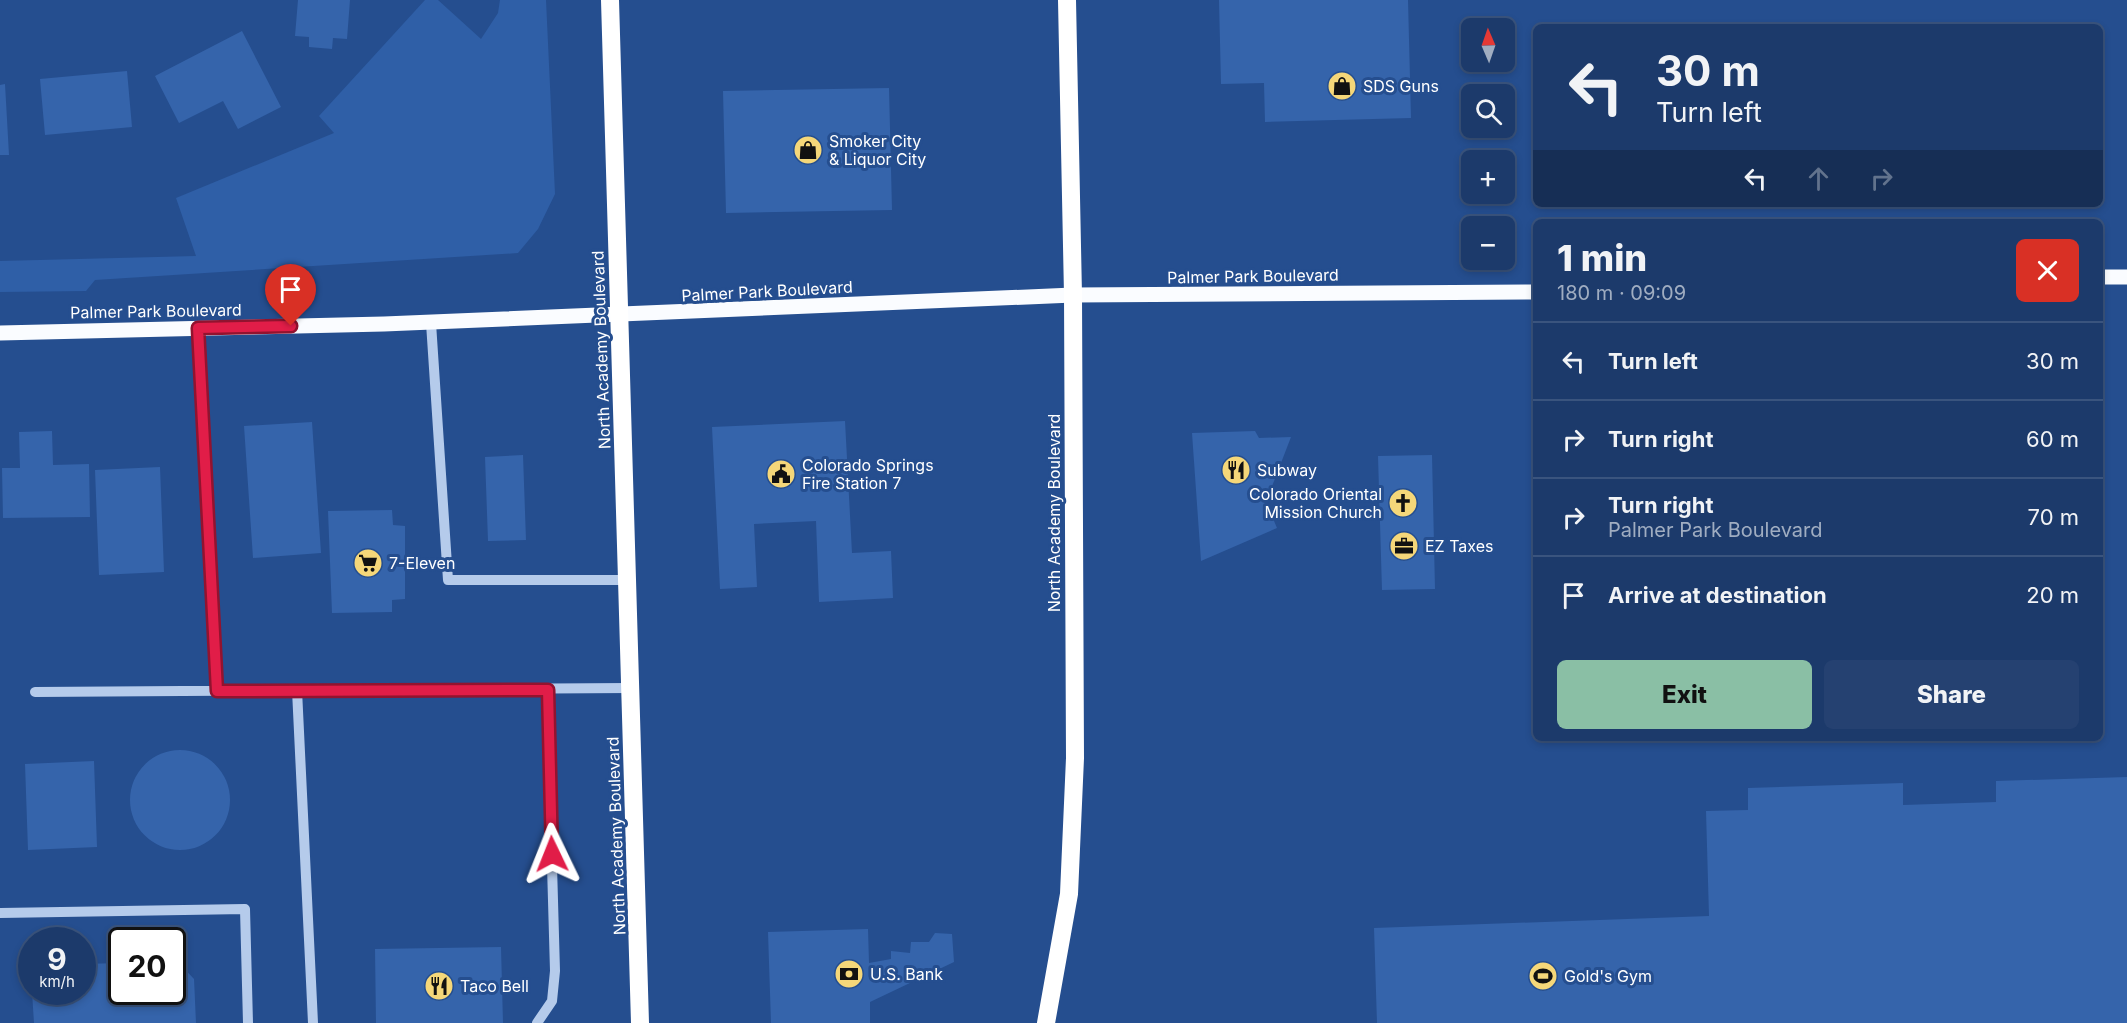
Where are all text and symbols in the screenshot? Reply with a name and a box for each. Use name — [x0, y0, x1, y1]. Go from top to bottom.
north arrow — [1461, 18, 1515, 72]
map controls — [1461, 18, 1515, 270]
text: 30 m — [1656, 45, 1760, 96]
icon: left — [1557, 48, 1635, 126]
shop icon: SDS Guns — [1326, 70, 1358, 102]
place label: SDS Guns — [1363, 76, 1439, 96]
button: search — [1461, 84, 1515, 138]
text: Turn left — [1656, 96, 1762, 129]
place label: Smoker City & Liquor City — [829, 131, 926, 169]
shop icon: Smoker City & Liquor City — [792, 134, 824, 166]
button: + — [1461, 150, 1515, 204]
icon: left — [1739, 162, 1772, 195]
icon: ahead — [1802, 162, 1835, 195]
icon: right — [1865, 162, 1898, 195]
button: − — [1461, 216, 1515, 270]
text: 1 min — [1557, 236, 1647, 280]
button: close — [2016, 239, 2079, 302]
street label: North Academy Boulevard — [588, 250, 614, 450]
pin — [265, 264, 316, 326]
street label: Palmer Park Boulevard — [1167, 265, 1339, 287]
icon: arrive — [274, 273, 307, 306]
street label: Palmer Park Boulevard — [681, 277, 853, 305]
text: 180 m · 09:09 — [1557, 281, 1686, 305]
street label: Palmer Park Boulevard — [70, 300, 242, 322]
icon: left — [1557, 345, 1590, 378]
text: Turn left — [1608, 348, 1698, 374]
text: 30 m — [2026, 348, 2079, 374]
street label: North Academy Boulevard — [1044, 414, 1064, 612]
icon: right — [1557, 423, 1590, 456]
text: Turn right — [1608, 426, 1714, 452]
text: 60 m — [2026, 426, 2079, 452]
restaurant icon: Subway — [1220, 454, 1252, 486]
place label: Colorado Springs Fire Station 7 — [802, 455, 934, 493]
public building icon: Colorado Springs Fire Station 7 — [765, 458, 797, 490]
place label: Subway — [1257, 460, 1317, 480]
place label: Colorado Oriental Mission Church — [1249, 484, 1382, 522]
church icon: Colorado Oriental Mission Church — [1387, 487, 1419, 519]
text: Turn right — [1608, 492, 1714, 518]
icon: right — [1557, 501, 1590, 534]
text: 70 m — [2028, 504, 2079, 530]
text: Palmer Park Boulevard — [1608, 518, 1822, 542]
office icon: EZ Taxes — [1388, 530, 1420, 562]
place label: EZ Taxes — [1425, 536, 1493, 556]
supermarket icon: 7-Eleven — [352, 547, 384, 579]
place label: 7-Eleven — [389, 553, 455, 573]
icon: arrive — [1557, 579, 1590, 612]
text: Arrive at destination — [1608, 582, 1827, 608]
text: 20 m — [2026, 582, 2079, 608]
button: Exit — [1557, 660, 1812, 729]
button: Share — [1824, 660, 2079, 729]
street label: North Academy Boulevard — [603, 736, 629, 936]
position arrow — [520, 822, 584, 886]
speed limit sign: 20 — [108, 927, 186, 1005]
text: 9 — [47, 941, 67, 977]
bank icon: U.S. Bank — [833, 958, 865, 990]
sports icon: Gold's Gym — [1527, 960, 1559, 992]
place label: U.S. Bank — [870, 964, 943, 984]
place label: Gold's Gym — [1564, 966, 1652, 986]
restaurant icon: Taco Bell — [423, 970, 455, 1002]
text: km/h — [39, 972, 75, 991]
place label: Taco Bell — [460, 976, 529, 996]

